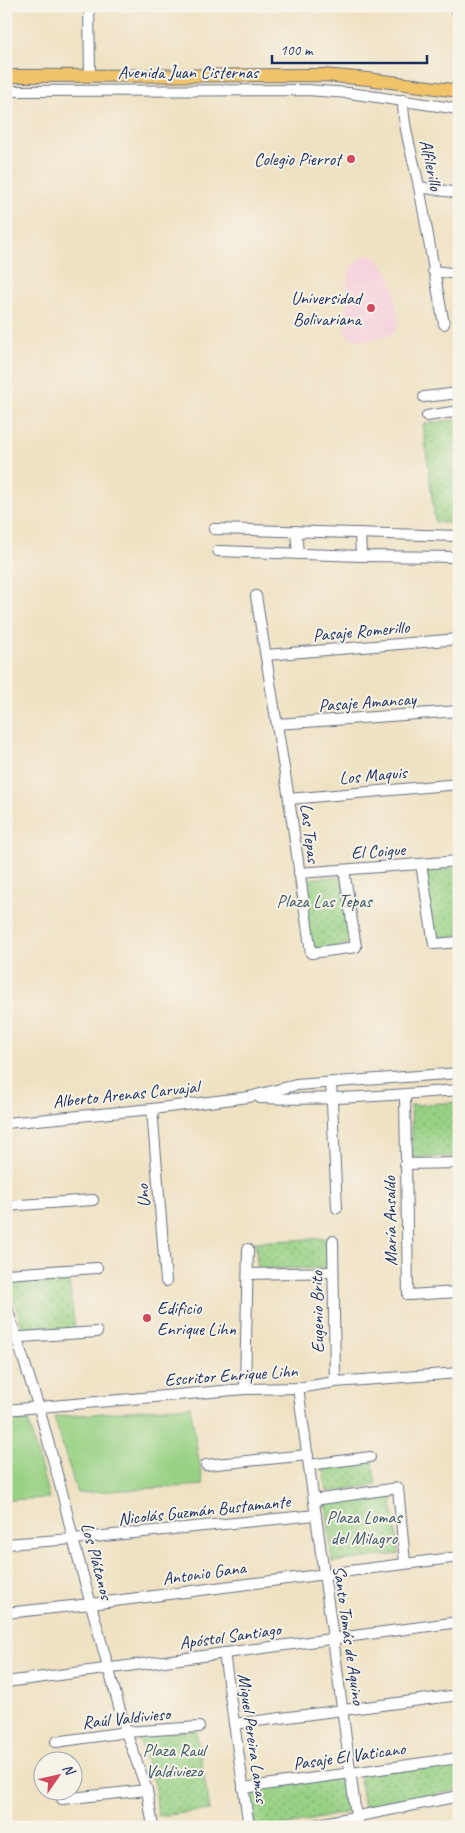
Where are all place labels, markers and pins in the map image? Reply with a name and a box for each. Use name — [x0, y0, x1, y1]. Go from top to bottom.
place label: Colegio Pierrot — [254, 148, 344, 170]
marker: Colegio Pierrot — [345, 153, 357, 165]
place label: Universidad Bolivariana — [291, 287, 364, 330]
marker: Universidad Bolivariana — [365, 302, 377, 314]
place label: Edificio Enrique Lihn — [157, 1297, 237, 1340]
marker: Edificio Enrique Lihn — [141, 1312, 153, 1324]

